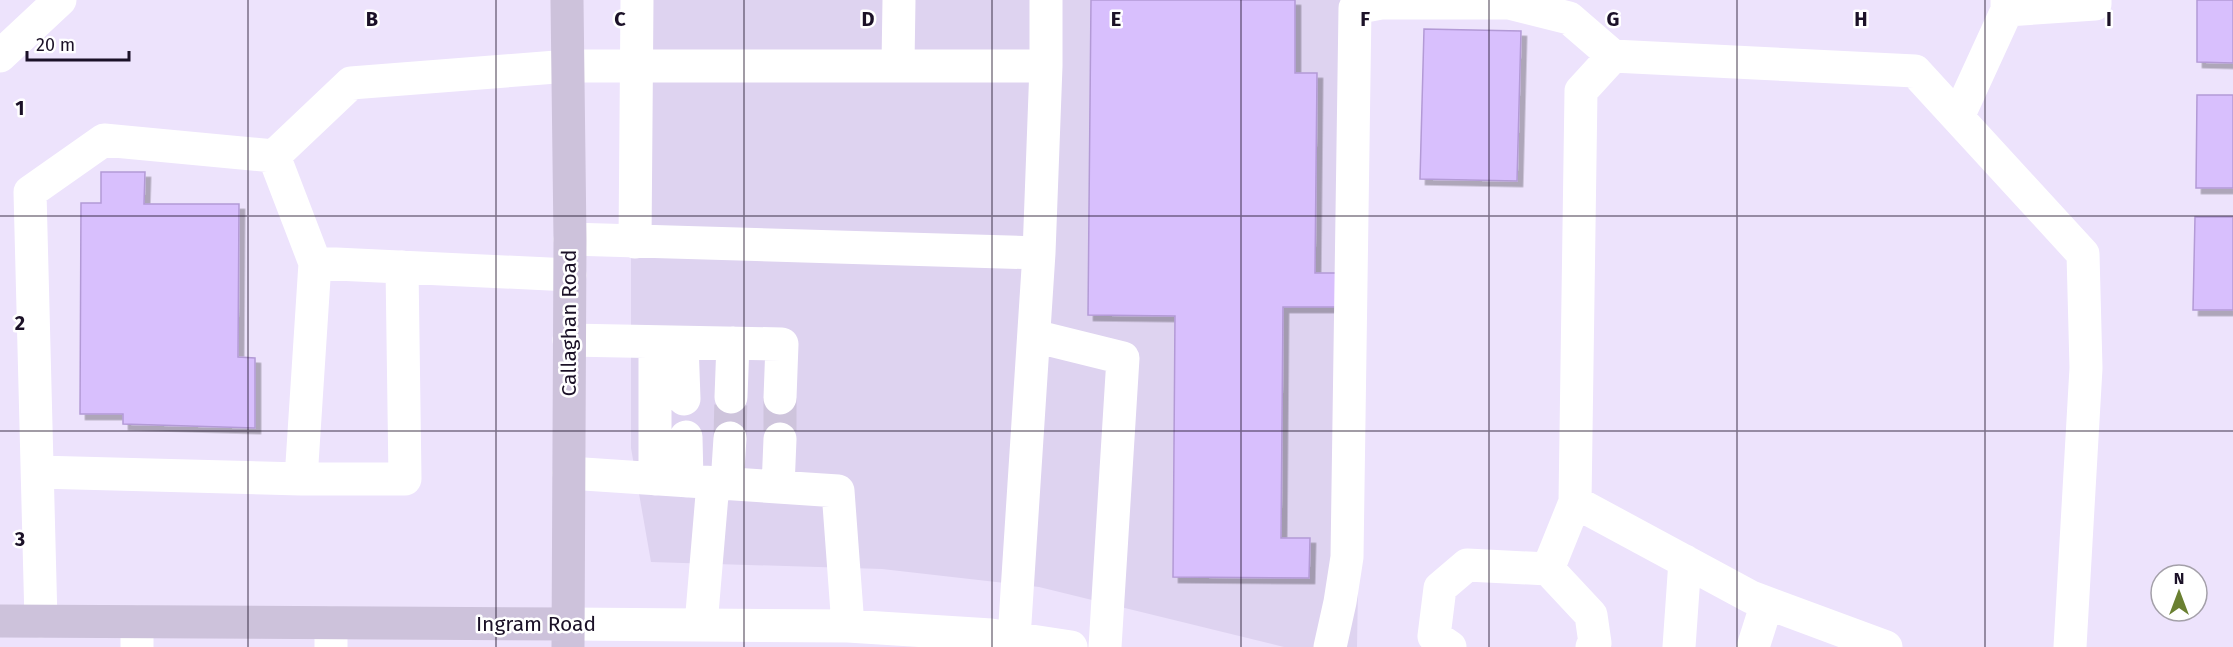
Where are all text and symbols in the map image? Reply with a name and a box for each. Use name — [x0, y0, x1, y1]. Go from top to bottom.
text: B — [366, 7, 378, 31]
text: C — [614, 7, 626, 31]
text: D — [861, 7, 875, 31]
text: E — [1111, 7, 1121, 31]
text: F — [1360, 7, 1370, 31]
text: G — [1607, 7, 1619, 31]
text: H — [1854, 7, 1868, 31]
text: I — [2106, 7, 2112, 31]
scale bar — [27, 24, 129, 62]
text: 20 m — [36, 34, 75, 56]
text: 1 — [15, 96, 25, 120]
street label: Callaghan Road — [556, 249, 582, 397]
text: 2 — [15, 311, 25, 335]
text: 3 — [14, 527, 25, 551]
north arrow — [2149, 563, 2209, 623]
text: N — [2174, 569, 2184, 588]
street label: Ingram Road — [476, 611, 596, 637]

